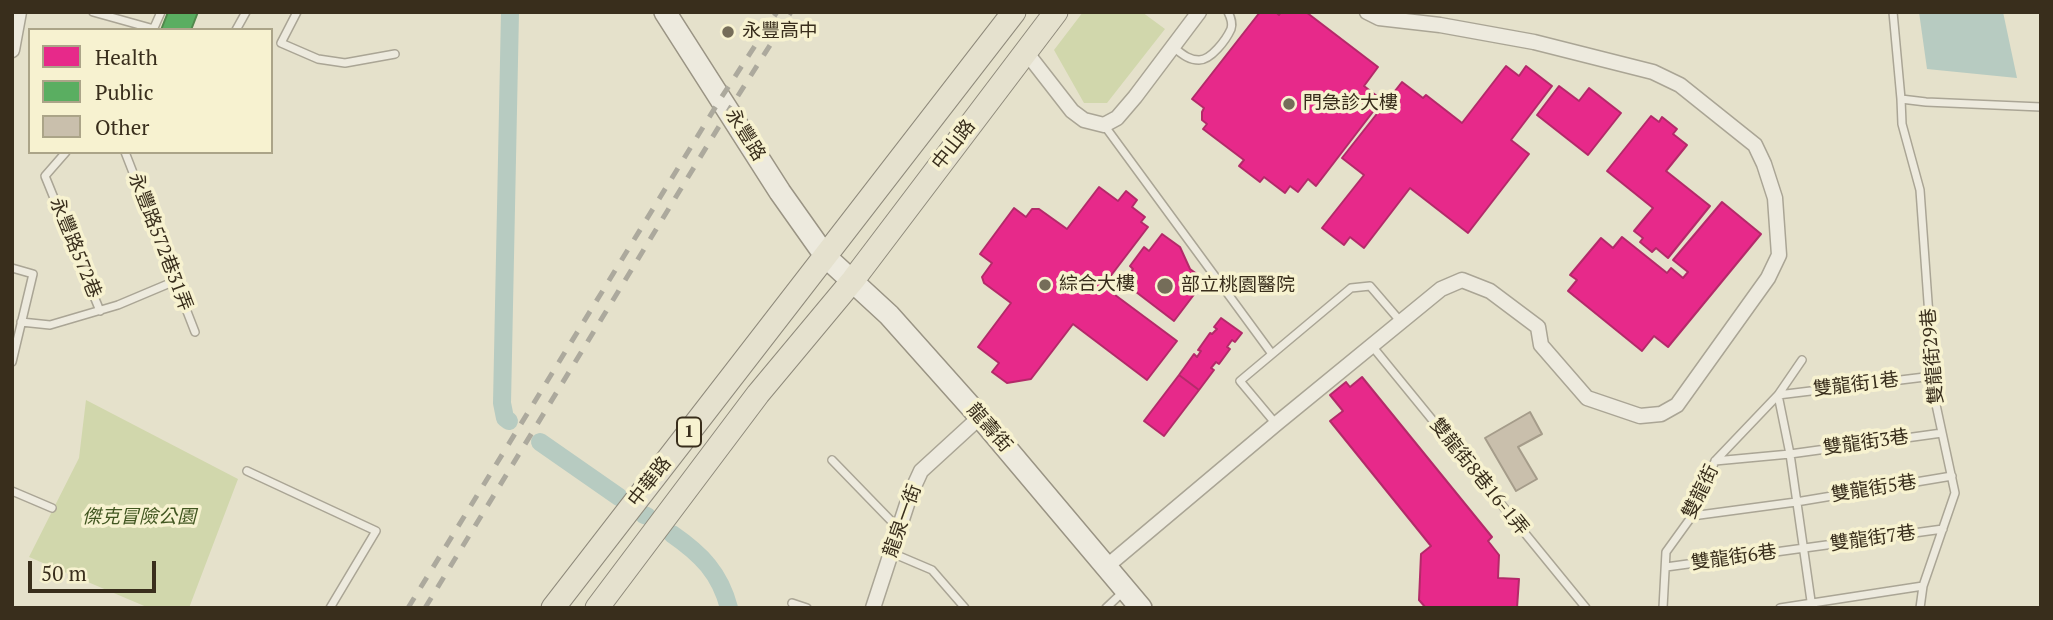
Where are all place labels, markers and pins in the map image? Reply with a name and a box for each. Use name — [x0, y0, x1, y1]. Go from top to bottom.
place label: 永豐高中 — [742, 21, 818, 43]
marker: 永豐高中 — [720, 24, 736, 40]
place label: 門急診大樓 — [1303, 93, 1398, 115]
marker: 門急診大樓 — [1281, 96, 1297, 112]
place label: 綜合大樓 — [1059, 274, 1135, 296]
place label: 部立桃園醫院 — [1181, 275, 1295, 297]
marker: 部立桃園醫院 — [1155, 276, 1175, 296]
marker: 綜合大樓 — [1037, 277, 1053, 293]

